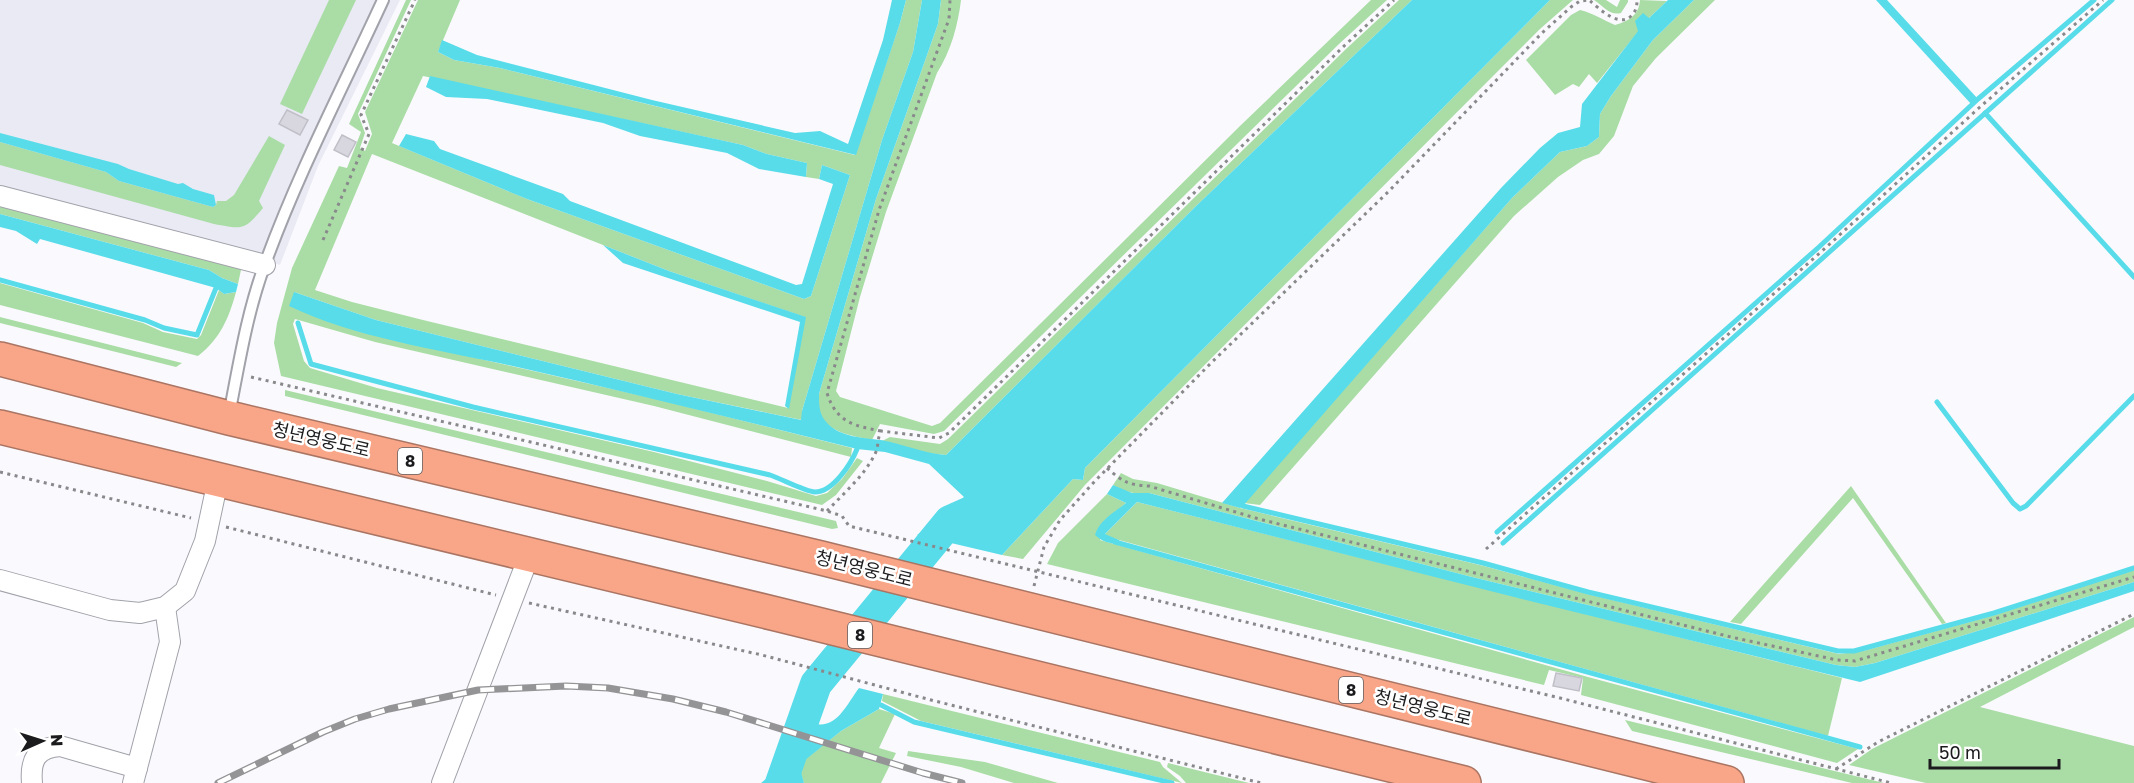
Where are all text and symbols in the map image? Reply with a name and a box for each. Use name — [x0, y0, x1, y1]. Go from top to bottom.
street label: 청년영웅도로 — [270, 417, 372, 461]
road number: 8 — [398, 448, 422, 474]
street label: 청년영웅도로 — [813, 545, 915, 591]
road number: 8 — [848, 622, 872, 648]
road number: 8 — [1339, 677, 1363, 703]
street label: 청년영웅도로 — [1372, 684, 1474, 730]
north arrow — [12, 711, 72, 771]
scale bar — [1930, 732, 2059, 770]
text: N — [47, 734, 67, 747]
text: 50 m — [1939, 741, 1981, 763]

